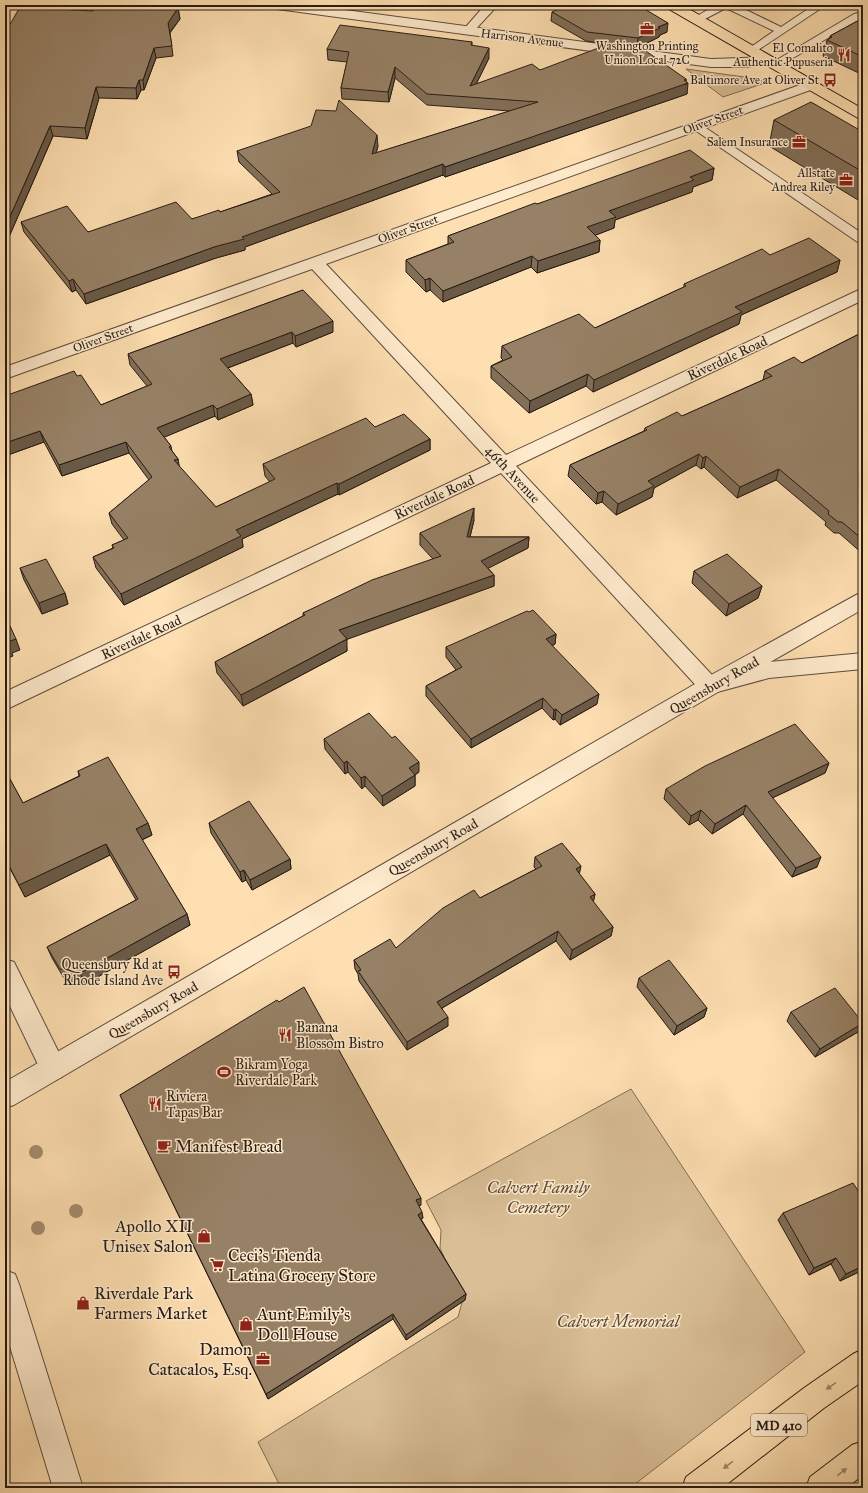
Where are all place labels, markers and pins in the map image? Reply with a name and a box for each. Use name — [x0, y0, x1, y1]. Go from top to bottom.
office icon: Washington Printing Union Local 72C — [639, 21, 655, 37]
place label: Washington Printing Union Local 72C — [596, 39, 699, 67]
place label: El Comalito Authentic Pupuseria — [732, 41, 834, 69]
restaurant icon: El Comalito Authentic Pupuseria — [836, 47, 852, 63]
bus stop icon: Baltimore Ave at Oliver St — [822, 72, 838, 88]
place label: Baltimore Ave at Oliver St — [690, 73, 820, 87]
office icon: Salem Insurance — [791, 134, 807, 150]
place label: Salem Insurance — [707, 135, 788, 149]
place label: Allstate Andrea Riley — [771, 166, 835, 194]
office icon: Allstate Andrea Riley — [838, 172, 854, 188]
place label: Queensbury Rd at Rhode Island Ave — [62, 956, 163, 989]
bus stop icon: Queensbury Rd at Rhode Island Ave — [166, 964, 182, 980]
place label: Banana Blossom Bistro — [296, 1019, 384, 1052]
restaurant icon: Banana Blossom Bistro — [277, 1027, 293, 1043]
place label: Bikram Yoga Riverdale Park — [235, 1056, 317, 1089]
sports icon: Bikram Yoga Riverdale Park — [216, 1064, 232, 1080]
place label: Riviera Tapas Bar — [166, 1088, 223, 1121]
restaurant icon: Riviera Tapas Bar — [147, 1096, 163, 1112]
place label: Manifest Bread — [175, 1136, 283, 1157]
cafe icon: Manifest Bread — [156, 1138, 172, 1154]
place label: Apollo XII Unisex Salon — [102, 1216, 193, 1257]
shop icon: Apollo XII Unisex Salon — [196, 1228, 212, 1244]
place label: Ceci's Tienda Latina Grocery Store — [228, 1245, 376, 1286]
supermarket icon: Ceci's Tienda Latina Grocery Store — [209, 1257, 225, 1273]
place label: Riverdale Park Farmers Market — [94, 1283, 208, 1324]
shop icon: Riverdale Park Farmers Market — [75, 1295, 91, 1311]
place label: Aunt Emily's Doll House — [256, 1304, 350, 1345]
shop icon: Aunt Emily's Doll House — [238, 1316, 254, 1332]
place label: Damon Catacalos, Esq. — [148, 1339, 252, 1380]
office icon: Damon Catacalos, Esq. — [255, 1351, 271, 1367]

